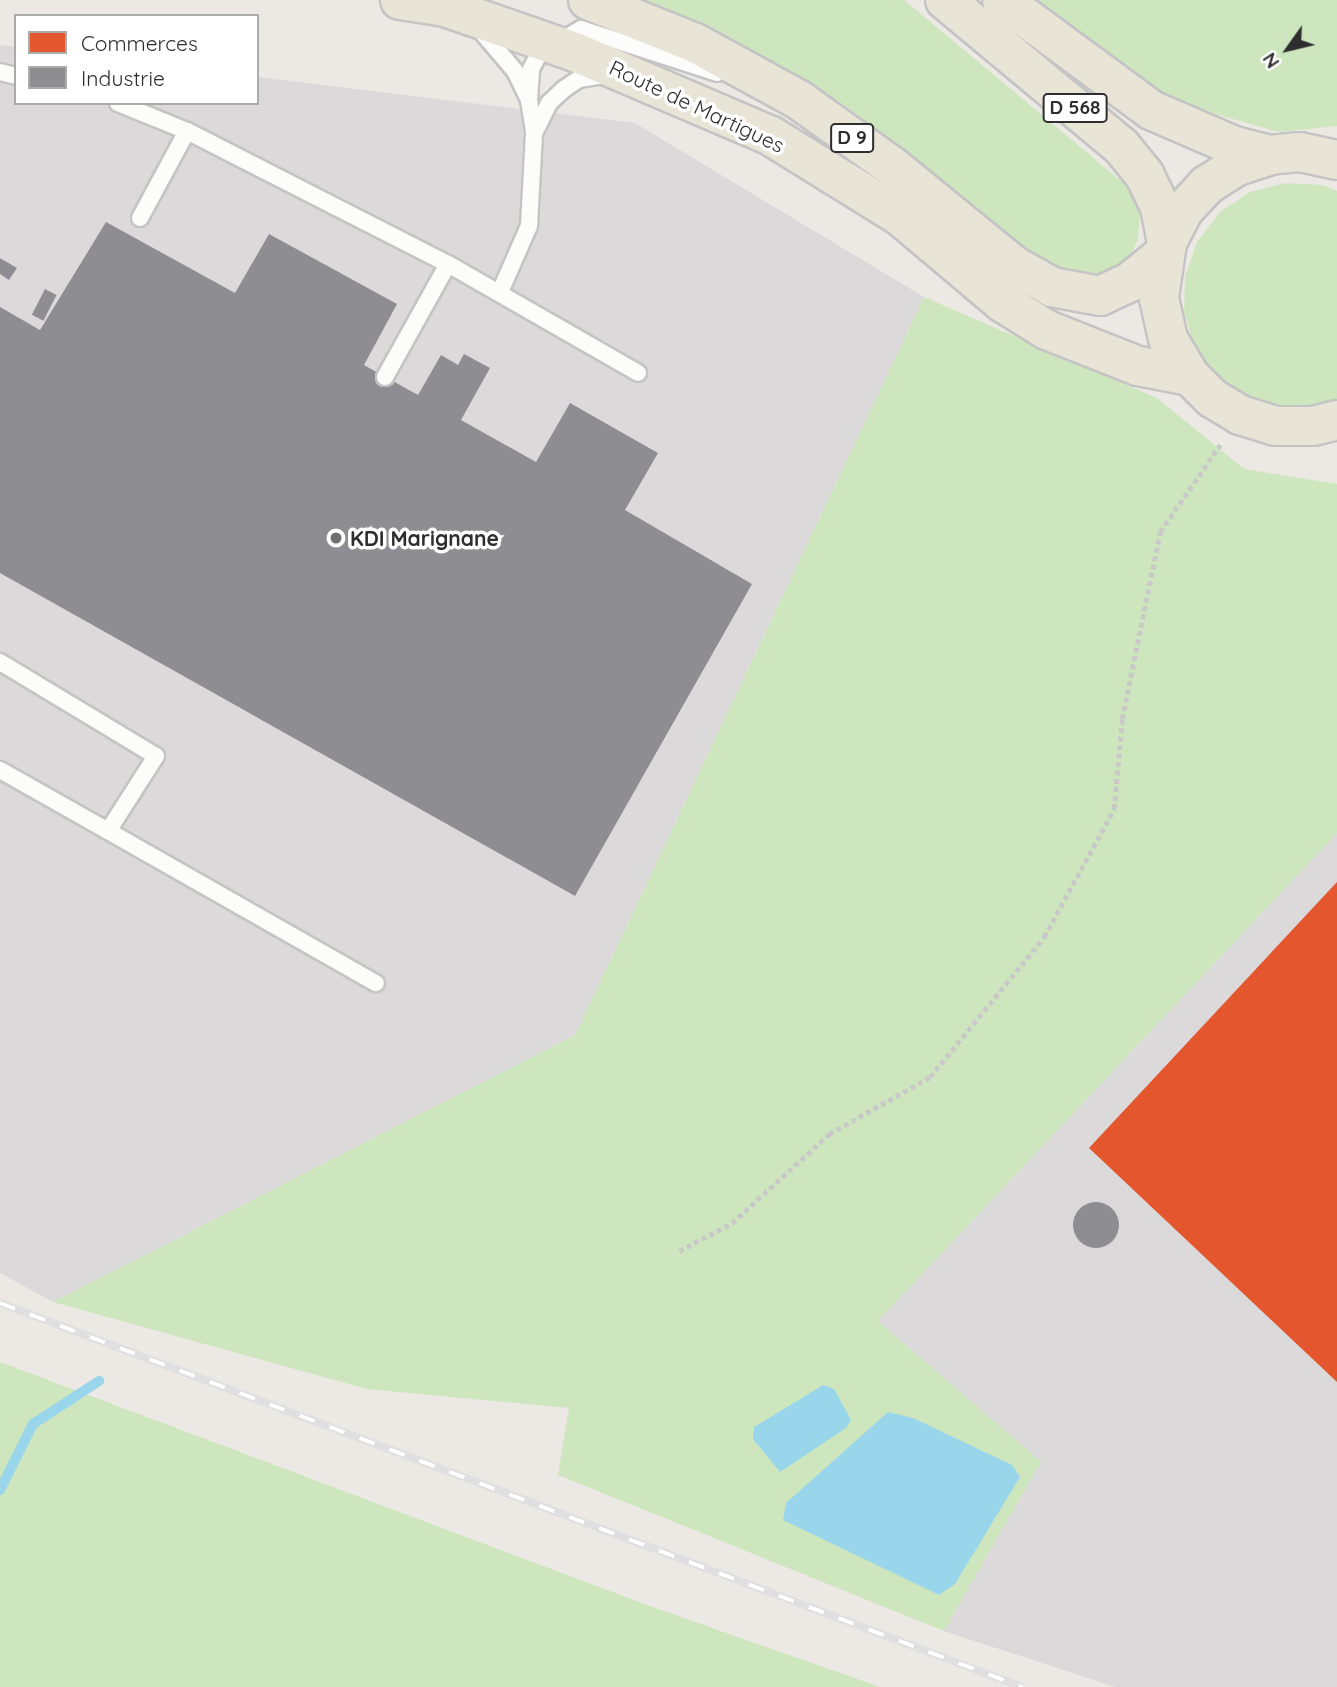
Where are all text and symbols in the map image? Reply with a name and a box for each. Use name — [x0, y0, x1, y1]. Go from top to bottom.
legend — [14, 14, 259, 105]
north arrow — [1253, 14, 1323, 84]
text: Commerces — [81, 30, 198, 56]
text: N — [1257, 48, 1284, 73]
street label: Route de Martigues — [606, 54, 788, 158]
text: Industrie — [81, 65, 165, 91]
road number: D 568 — [1042, 92, 1108, 124]
road number: D 9 — [829, 122, 875, 154]
place label: KDI Marignane — [350, 525, 499, 551]
marker: KDI Marignane — [328, 530, 344, 546]

